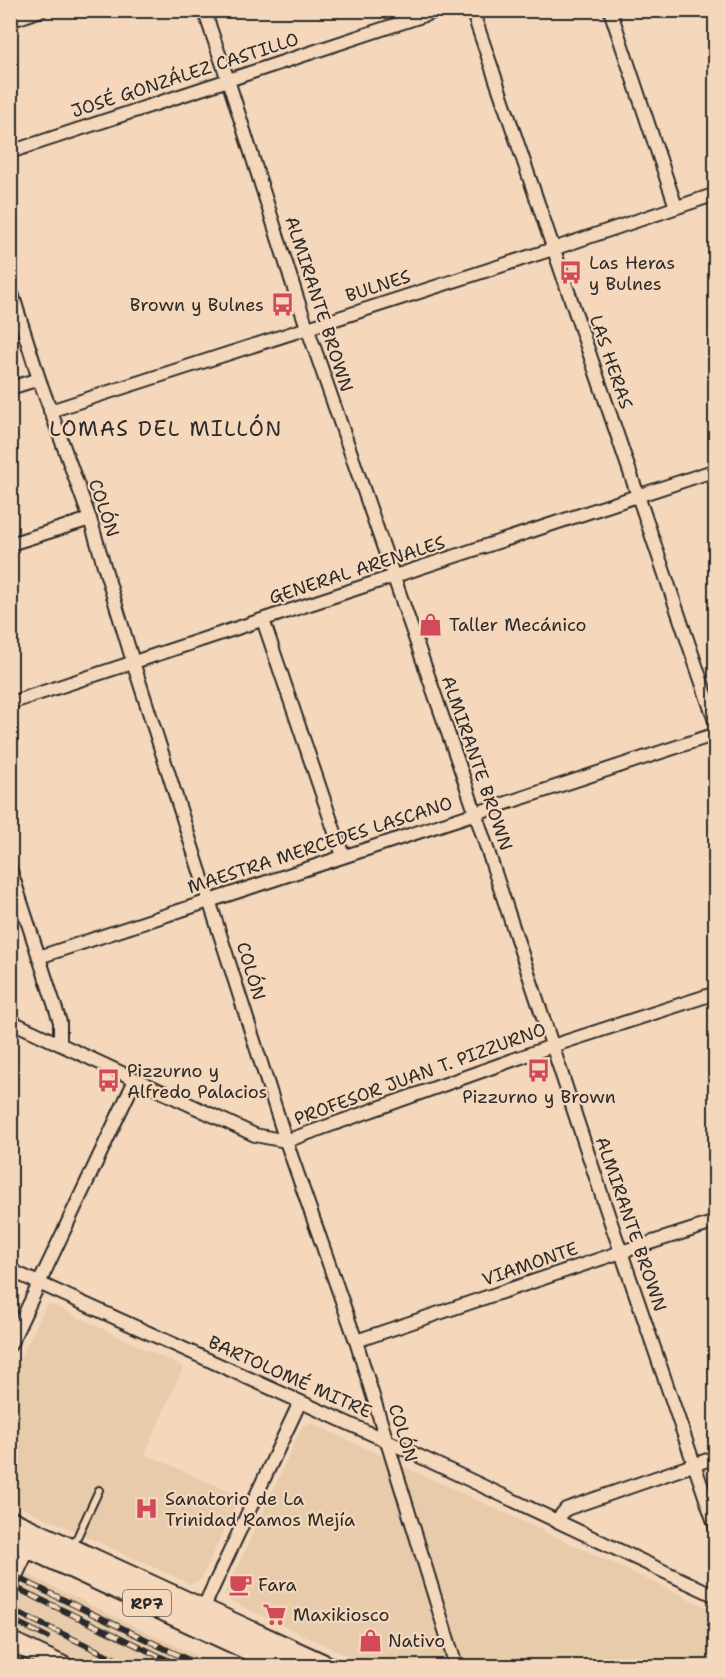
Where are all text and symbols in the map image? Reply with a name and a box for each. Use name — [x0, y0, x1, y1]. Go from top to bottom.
street label: JOSÉ GONZÁLEZ CASTILLO — [68, 27, 302, 123]
street label: ALMIRANTE BROWN — [279, 213, 359, 395]
place label: Las Heras y Bulnes — [589, 251, 675, 296]
bus stop icon: Las Heras y Bulnes — [558, 260, 584, 286]
street label: BULNES — [342, 264, 414, 308]
bus stop icon: Brown y Bulnes — [269, 292, 295, 318]
place label: Brown y Bulnes — [130, 293, 264, 317]
street label: LAS HERAS — [584, 312, 638, 412]
district label: LOMAS DEL MILLÓN — [49, 414, 283, 443]
street label: COLÓN — [83, 476, 125, 540]
street label: GENERAL ARENALES — [266, 530, 448, 610]
shop icon: Taller Mecánico — [418, 612, 444, 638]
place label: Taller Mecánico — [449, 613, 587, 637]
street label: ALMIRANTE BROWN — [436, 672, 518, 854]
street label: MAESTRA MERCEDES LASCANO — [185, 791, 455, 899]
street label: COLÓN — [231, 939, 271, 1003]
street label: PROFESOR JUAN T. PIZZURNO — [291, 1017, 549, 1131]
bus stop icon: Pizzurno y Brown — [526, 1058, 552, 1084]
place label: Pizzurno y Alfredo Palacios — [127, 1059, 267, 1104]
bus stop icon: Pizzurno y Alfredo Palacios — [96, 1068, 122, 1094]
place label: Pizzurno y Brown — [462, 1085, 616, 1109]
street label: ALMIRANTE BROWN — [590, 1133, 672, 1315]
street label: VIAMONTE — [479, 1236, 581, 1292]
street label: BARTOLOMÉ MITRE — [204, 1330, 376, 1424]
street label: COLÓN — [383, 1401, 423, 1465]
place label: Sanatorio de La Trinidad Ramos Mejía — [165, 1487, 355, 1532]
hospital icon: Sanatorio de La Trinidad Ramos Mejía — [134, 1496, 160, 1522]
cafe icon: Fara — [227, 1572, 253, 1598]
place label: Fara — [258, 1573, 297, 1597]
road number: RP7 — [123, 1590, 171, 1616]
supermarket icon: Maxikiosco — [262, 1602, 288, 1628]
place label: Maxikiosco — [293, 1603, 389, 1627]
shop icon: Nativo — [357, 1628, 383, 1654]
place label: Nativo — [388, 1629, 445, 1653]

